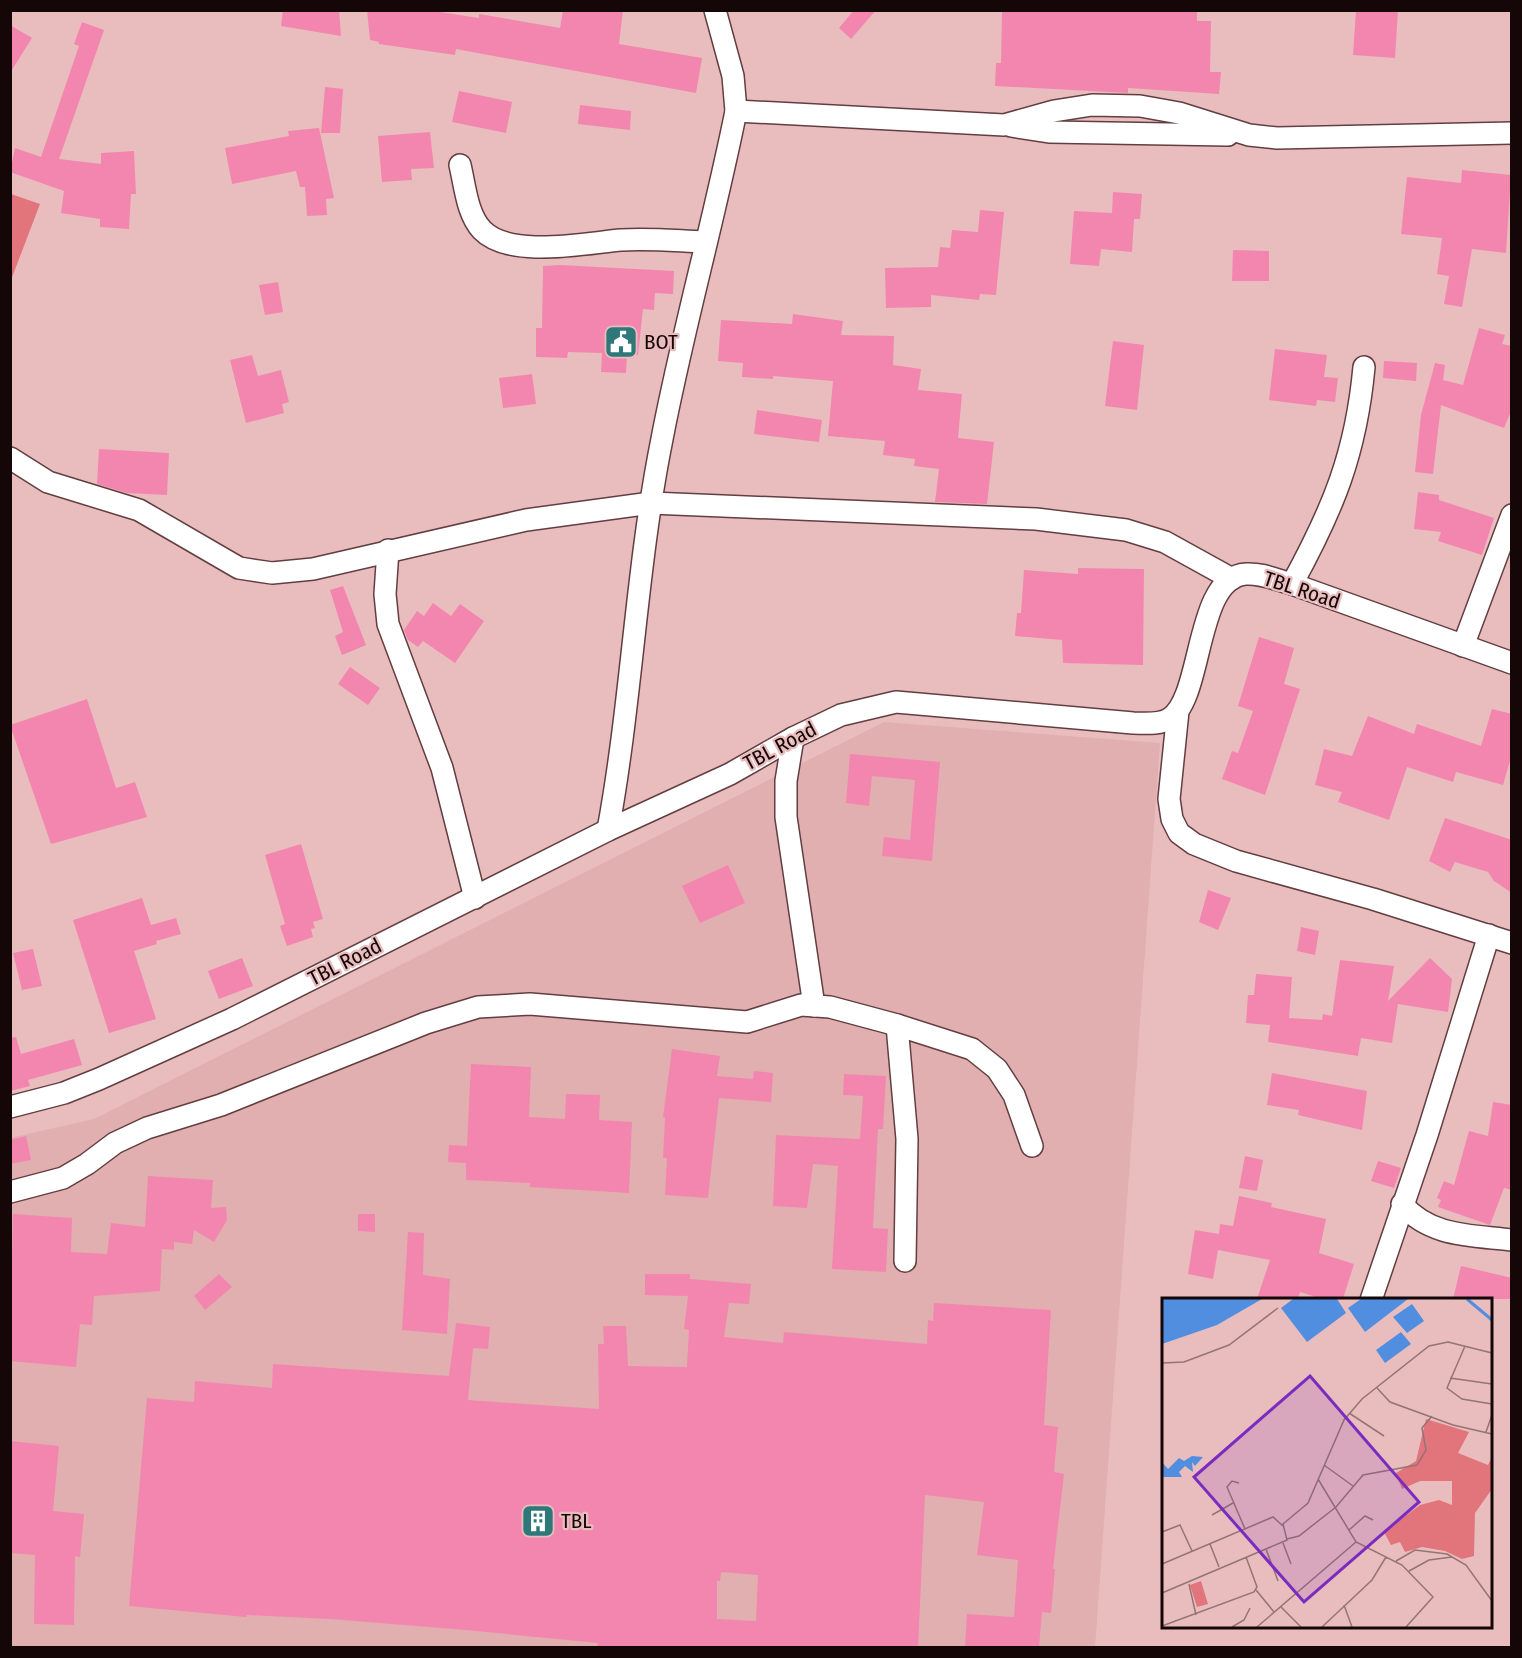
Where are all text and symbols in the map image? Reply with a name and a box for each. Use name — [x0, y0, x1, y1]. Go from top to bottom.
public building icon: BOT — [603, 324, 639, 360]
place label: BOT — [644, 329, 678, 355]
street label: TBL Road — [1260, 565, 1344, 615]
street label: TBL Road — [739, 716, 821, 776]
street label: TBL Road — [304, 932, 386, 992]
inset map — [1162, 1298, 1492, 1628]
building icon: TBL — [520, 1503, 556, 1539]
place label: TBL — [561, 1508, 592, 1534]

